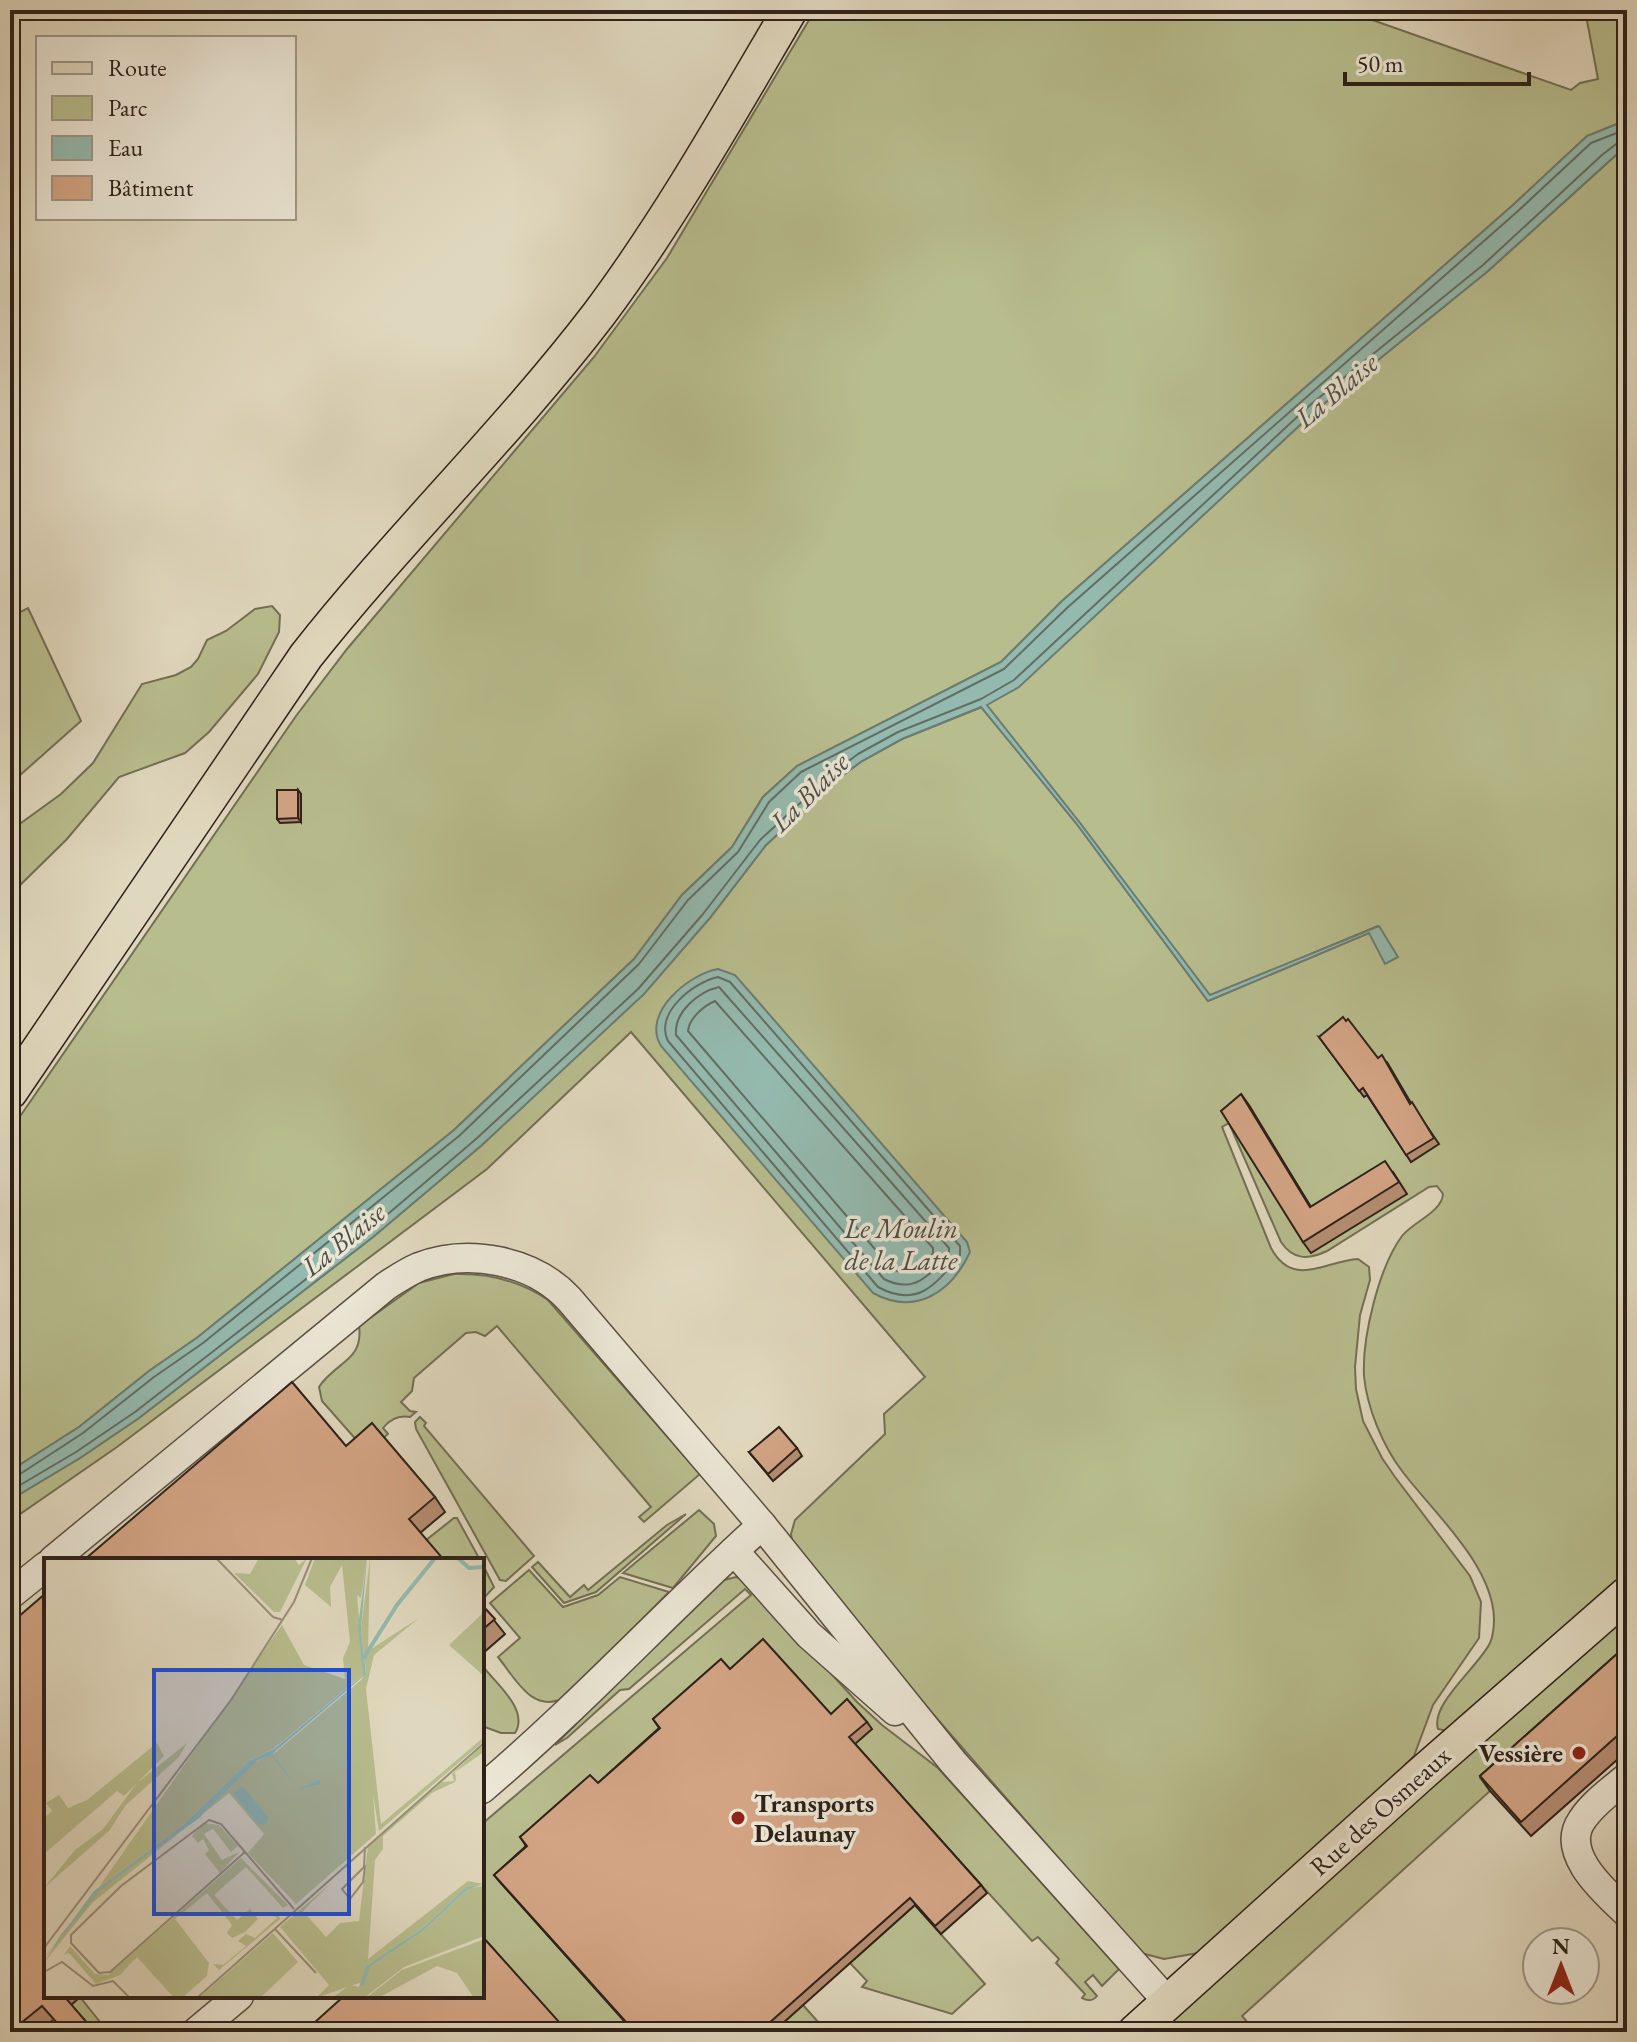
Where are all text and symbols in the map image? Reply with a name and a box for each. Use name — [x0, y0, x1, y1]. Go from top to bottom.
legend — [36, 36, 296, 220]
scale bar — [1345, 36, 1529, 86]
text: 50 m — [1357, 48, 1404, 79]
text: Route — [108, 52, 167, 83]
text: Parc — [108, 92, 147, 123]
text: Eau — [108, 132, 144, 163]
text: Bâtiment — [108, 172, 194, 203]
water label: La Blaise — [1286, 344, 1386, 436]
water label: La Blaise — [761, 744, 857, 840]
water label: La Blaise — [293, 1194, 393, 1285]
water label: Le Moulin de la Latte — [843, 1210, 958, 1278]
inset map — [44, 1558, 484, 1998]
place label: Vessière — [1478, 1736, 1563, 1770]
street label: Rue des Osmeaux — [1302, 1738, 1458, 1883]
marker: Vessière — [1570, 1744, 1588, 1762]
place label: Transports Delaunay — [754, 1786, 874, 1850]
marker: Transports Delaunay — [729, 1809, 747, 1827]
north arrow — [1521, 1926, 1601, 2006]
text: N — [1552, 1932, 1570, 1961]

